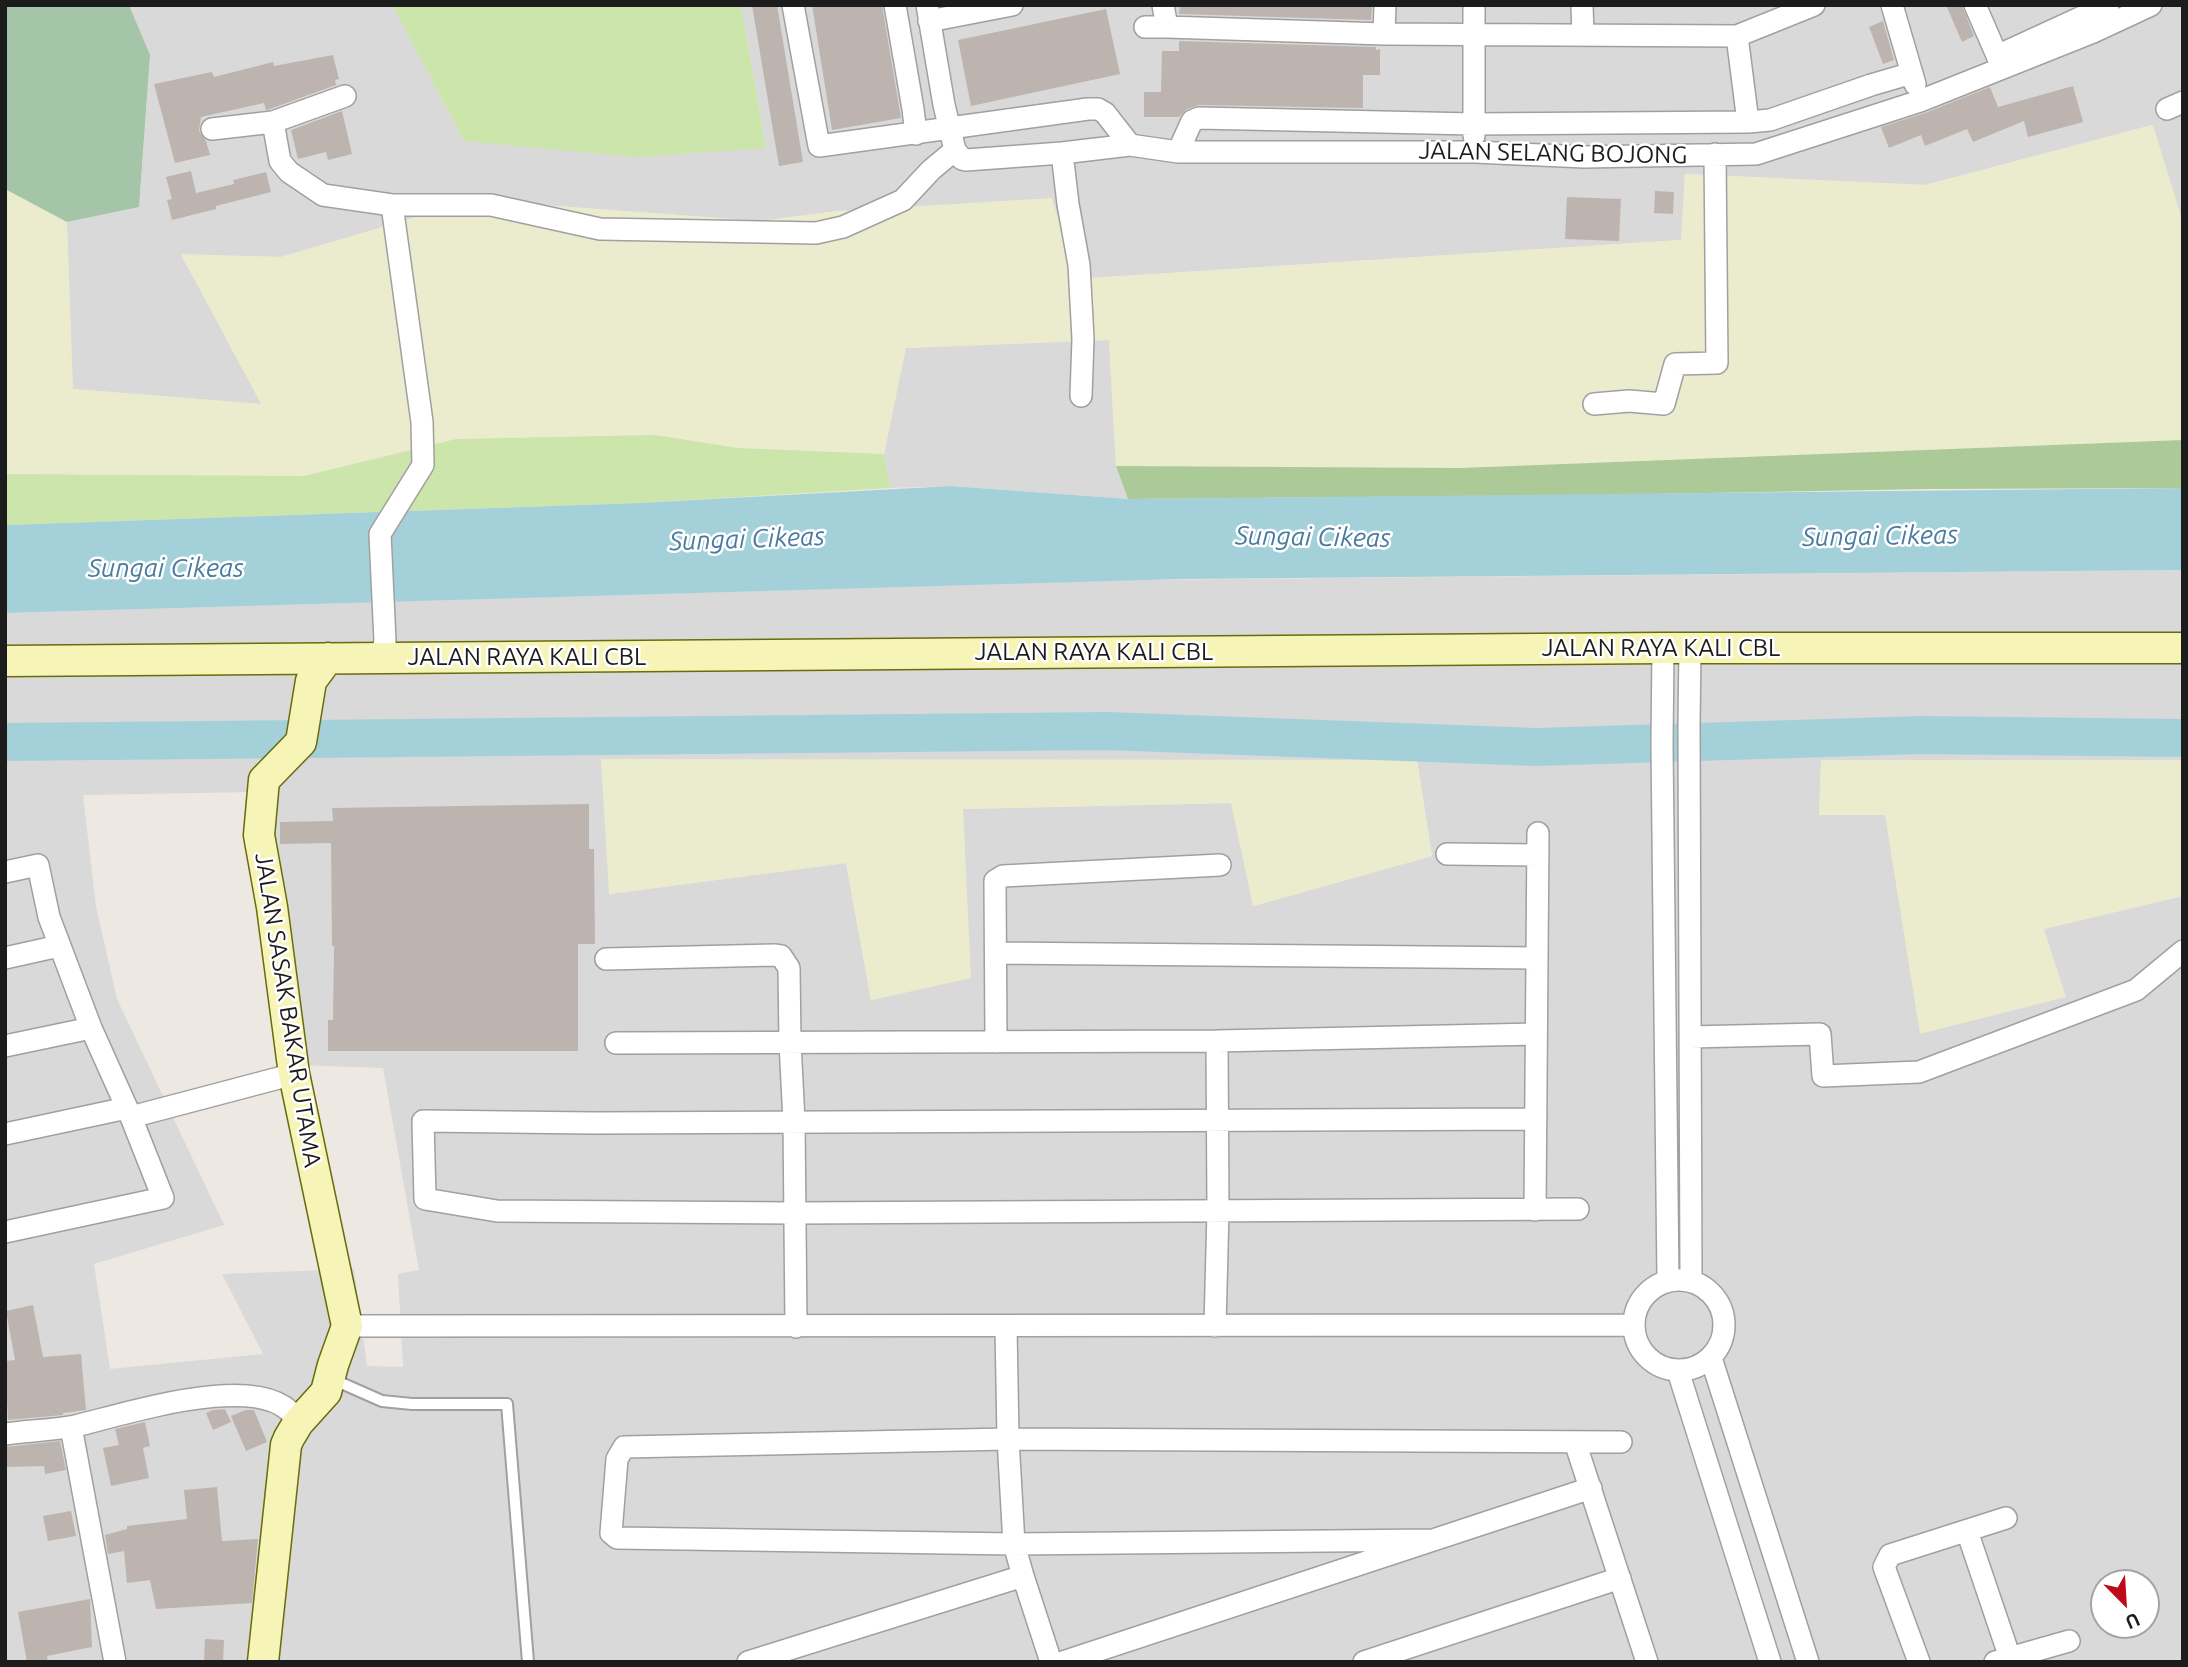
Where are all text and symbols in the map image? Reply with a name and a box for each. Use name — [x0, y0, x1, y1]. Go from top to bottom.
street label: JALAN SELANG BOJONG — [1419, 136, 1687, 170]
water label: Sungai Cikeas — [1802, 519, 1958, 553]
water label: Sungai Cikeas — [1235, 520, 1391, 554]
water label: Sungai Cikeas — [669, 521, 825, 557]
water label: Sungai Cikeas — [88, 552, 244, 584]
street label: JALAN RAYA KALI CBL — [1542, 634, 1780, 662]
street label: JALAN RAYA KALI CBL — [975, 638, 1213, 666]
street label: JALAN RAYA KALI CBL — [408, 643, 646, 671]
street label: JALAN SASAK BAKAR UTAMA — [249, 851, 327, 1169]
north arrow — [2090, 1569, 2160, 1639]
text: U — [2122, 1609, 2143, 1634]

